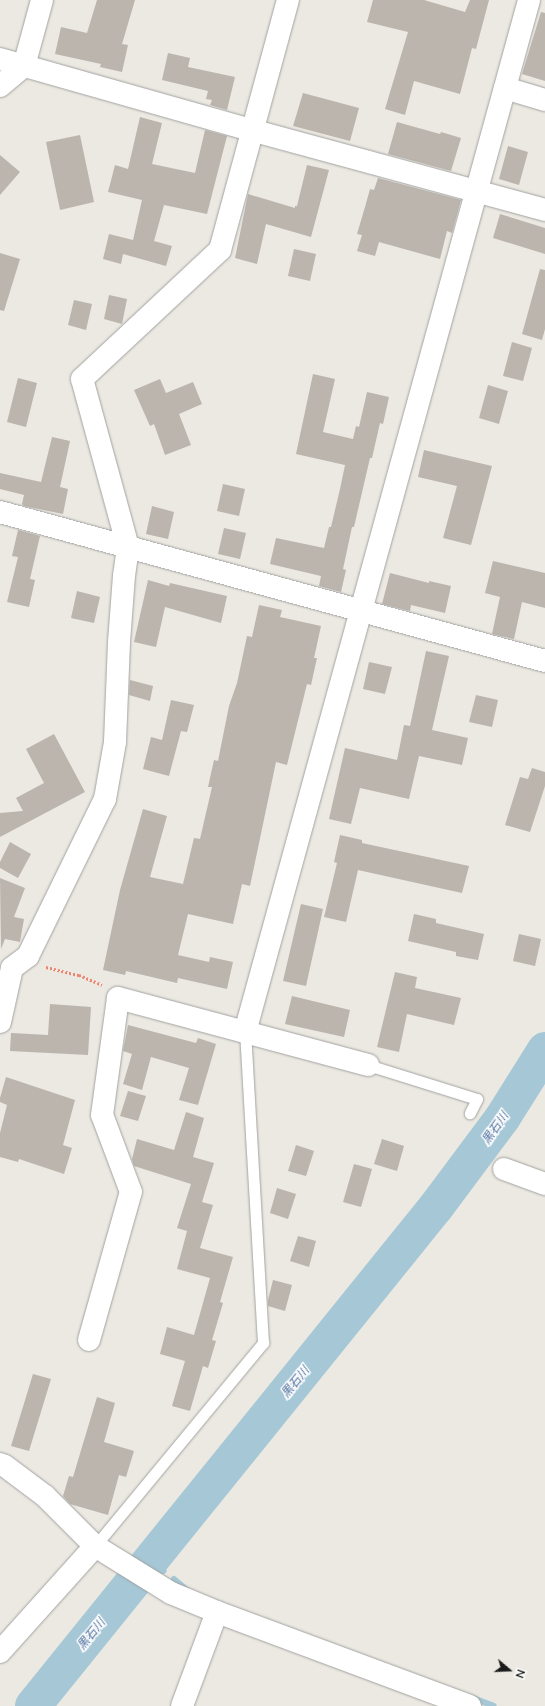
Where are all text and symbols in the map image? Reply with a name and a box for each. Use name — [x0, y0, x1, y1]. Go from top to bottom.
water label: 黒石川 — [479, 1109, 511, 1147]
water label: 黒石川 — [278, 1363, 312, 1401]
water label: 黒石川 — [74, 1615, 108, 1653]
north arrow — [489, 1650, 529, 1690]
text: N — [512, 1668, 528, 1680]

